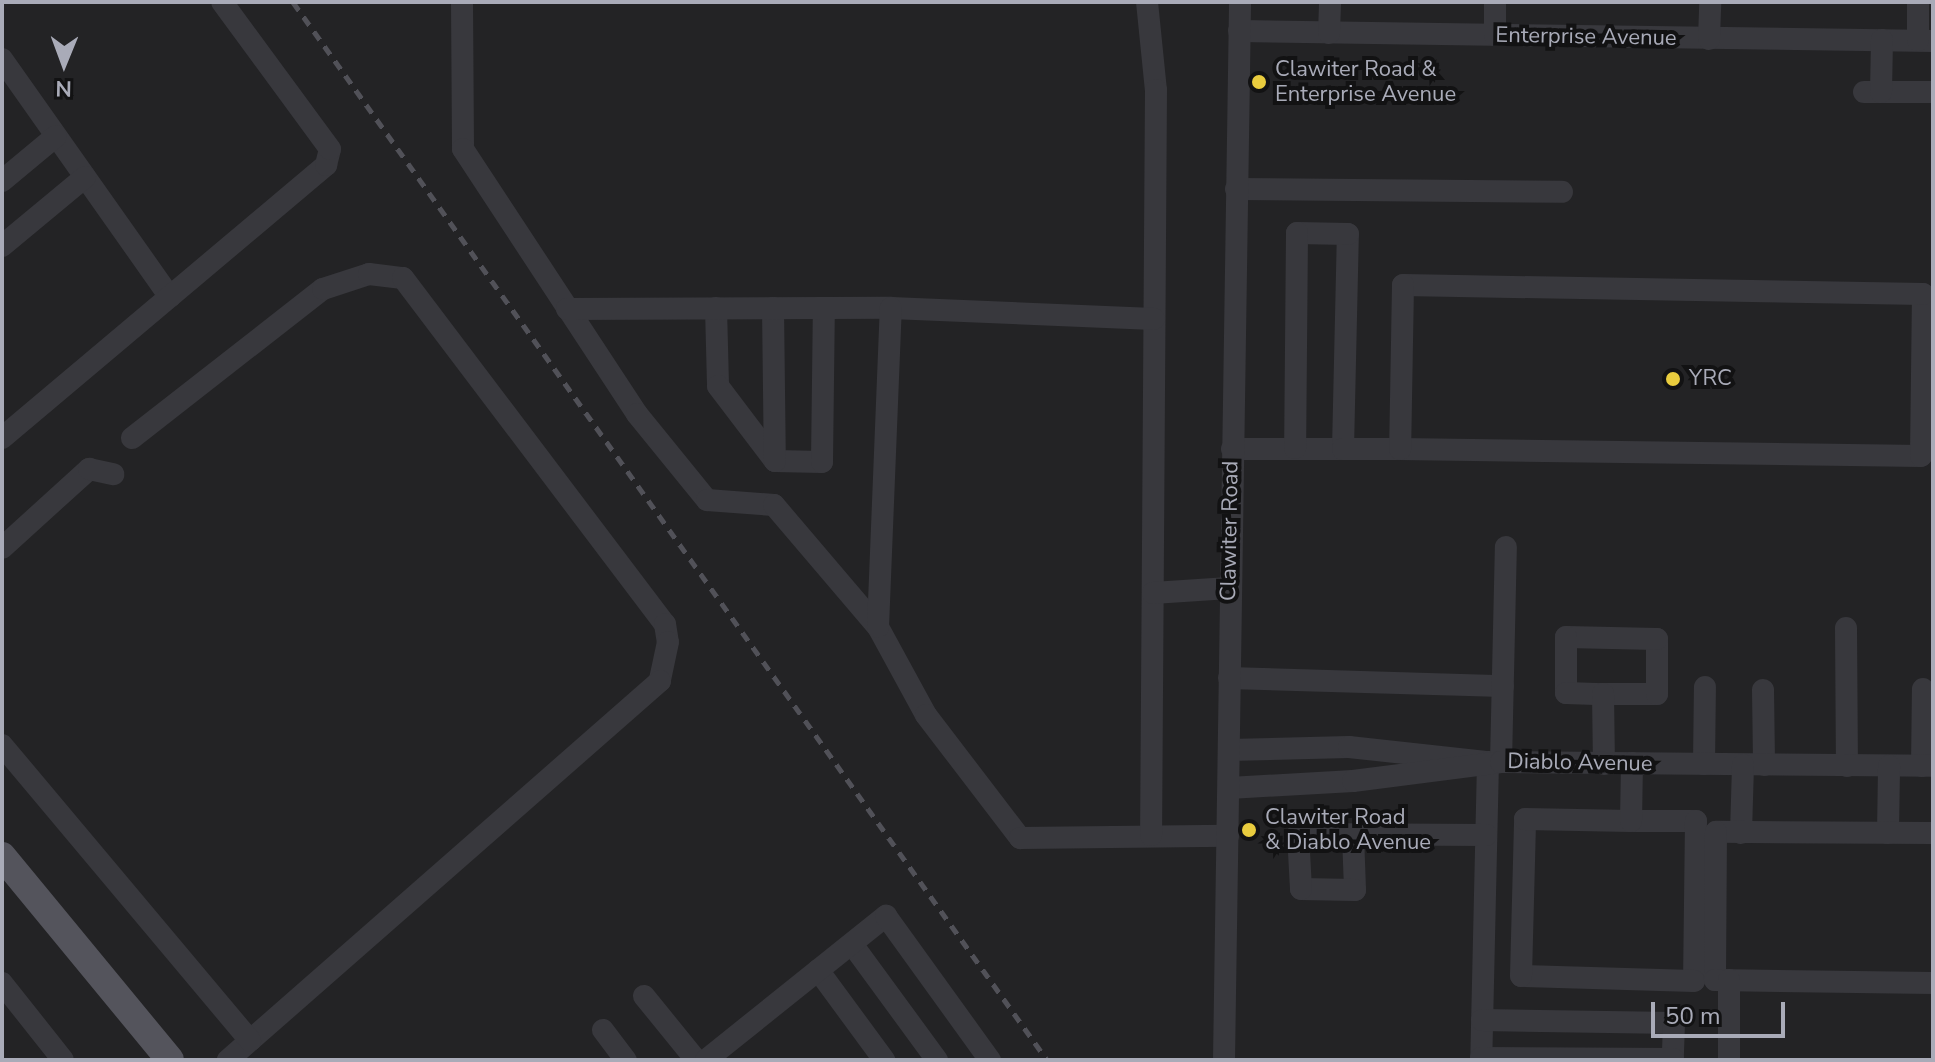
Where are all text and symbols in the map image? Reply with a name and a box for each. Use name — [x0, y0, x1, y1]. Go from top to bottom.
street label: Enterprise Avenue — [1495, 22, 1677, 52]
north arrow — [24, 24, 104, 104]
place label: Clawiter Road & Enterprise Avenue — [1275, 56, 1456, 108]
text: N — [55, 73, 72, 103]
marker: Clawiter Road & Enterprise Avenue — [1250, 73, 1268, 91]
place label: YRC — [1689, 366, 1732, 392]
marker: YRC — [1664, 370, 1682, 388]
street label: Clawiter Road — [1216, 461, 1244, 601]
street label: Diablo Avenue — [1507, 749, 1653, 777]
place label: Clawiter Road & Diablo Avenue — [1265, 804, 1431, 856]
marker: Clawiter Road & Diablo Avenue — [1240, 821, 1258, 839]
scale bar — [1655, 986, 1789, 1036]
text: 50 m — [1665, 1000, 1721, 1032]

